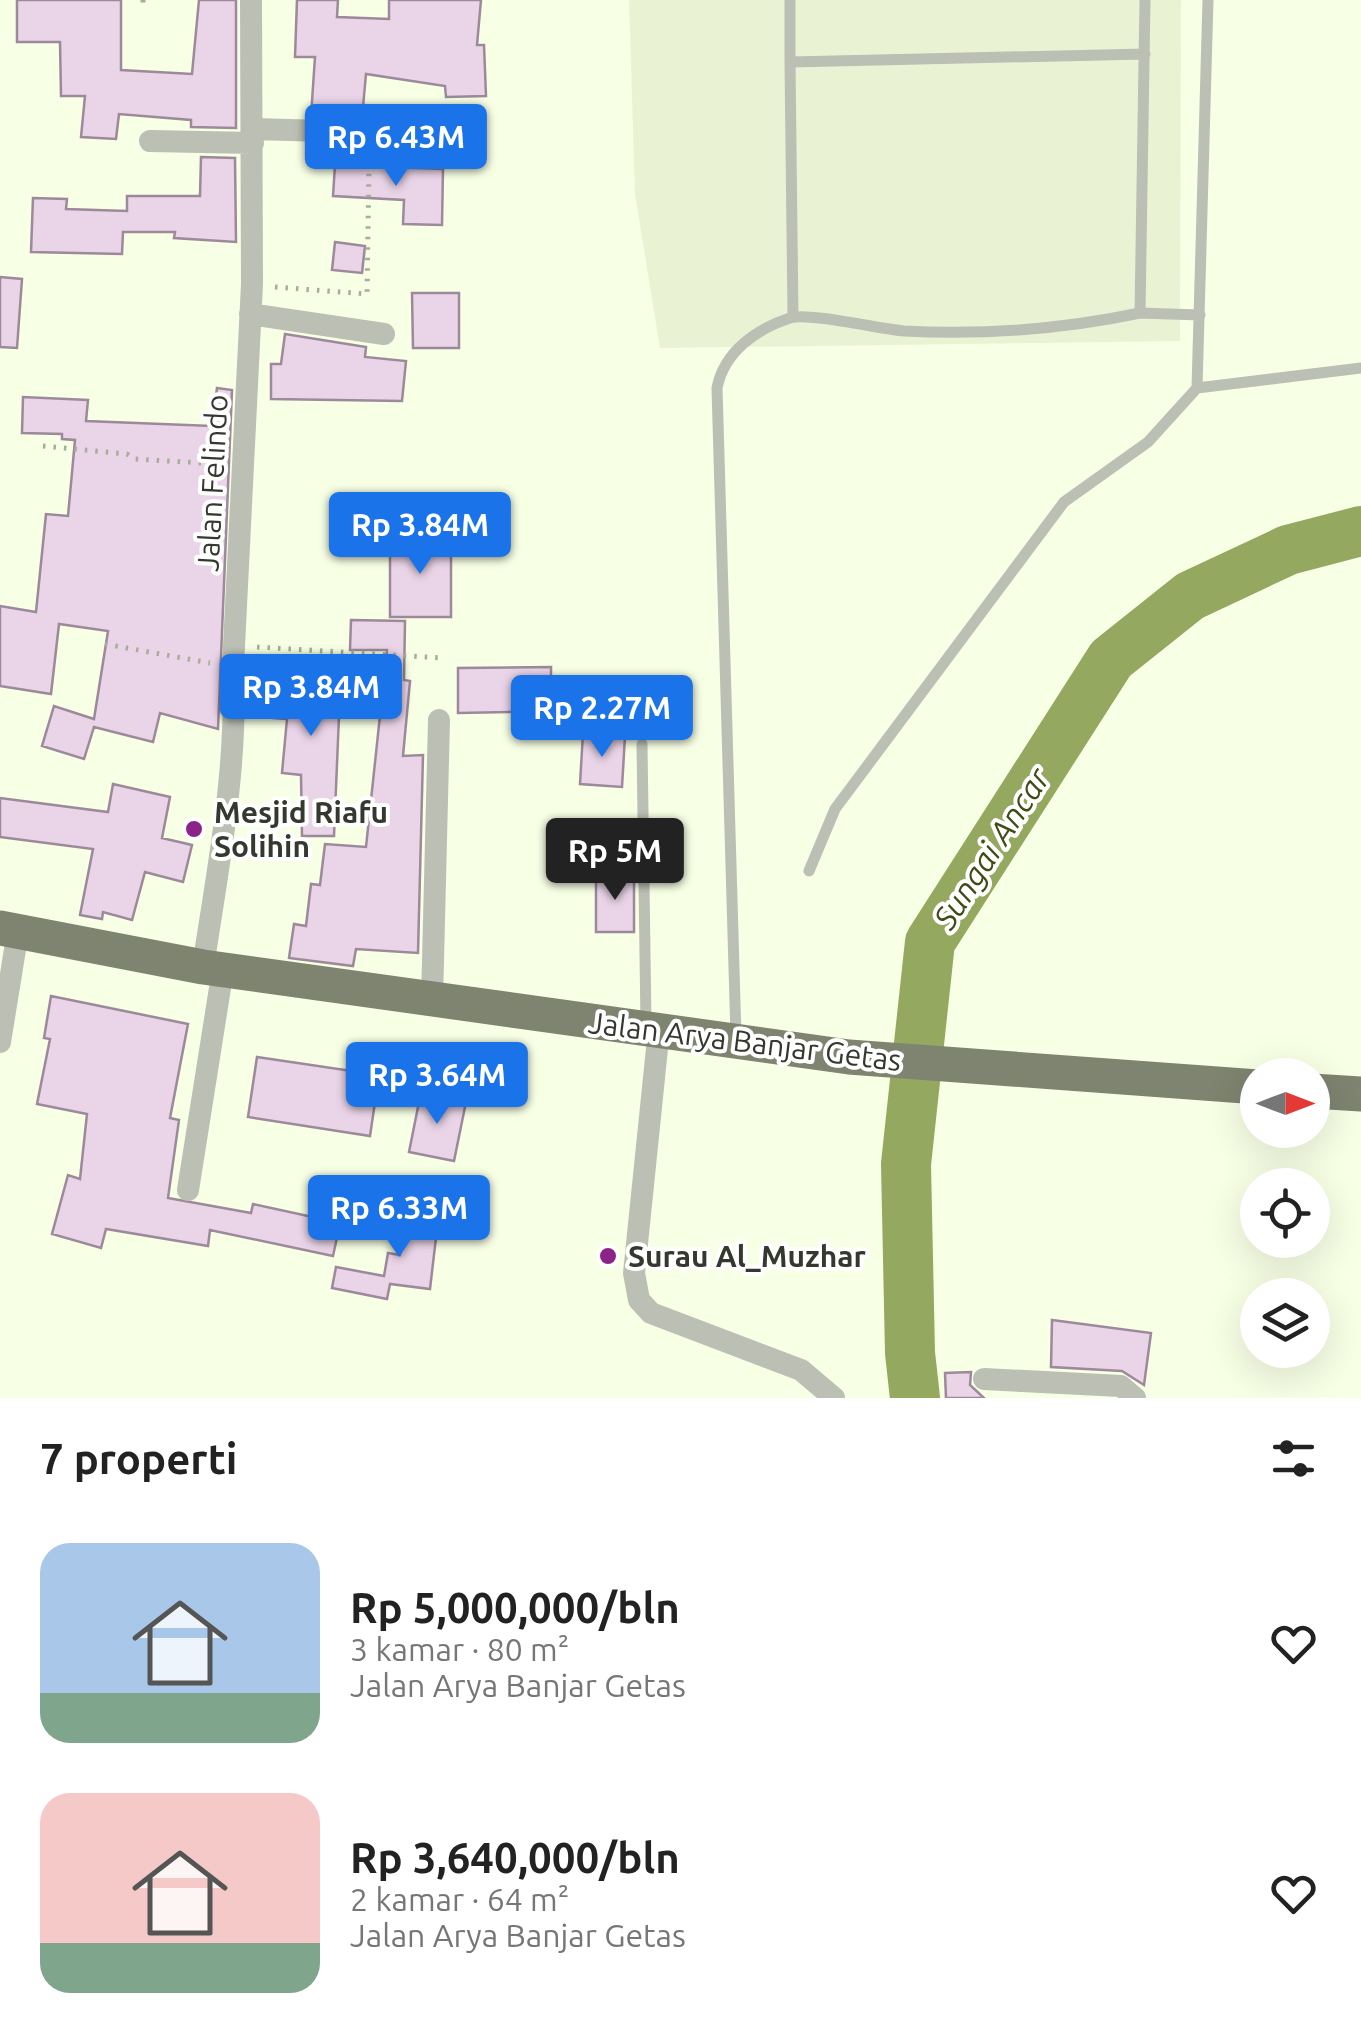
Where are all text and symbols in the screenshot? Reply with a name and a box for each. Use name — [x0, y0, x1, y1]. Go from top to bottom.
pin: Rp 6.43M — [293, 104, 499, 189]
text: Rp 6.43M — [327, 118, 465, 154]
street label: Jalan Felindo — [190, 394, 234, 572]
pin: Rp 3.84M — [317, 492, 523, 577]
text: Rp 3.84M — [351, 506, 489, 542]
pin: Rp 3.84M — [208, 654, 414, 739]
text: Rp 3.84M — [242, 668, 380, 704]
pin: Rp 2.27M — [499, 675, 705, 760]
text: Rp 2.27M — [533, 689, 671, 725]
water label: Sungai Ancar — [925, 760, 1057, 936]
place label: Mesjid Riafu Solihin — [214, 795, 388, 863]
marker: Mesjid Riafu Solihin — [183, 818, 205, 840]
pin: Rp 5M — [545, 818, 685, 903]
text: Rp 5M — [568, 832, 662, 868]
street label: Jalan Arya Banjar Getas — [587, 1005, 903, 1077]
pin: Rp 3.64M — [334, 1042, 540, 1127]
text: Rp 3.64M — [368, 1056, 506, 1092]
north arrow — [1240, 1058, 1330, 1148]
map controls — [1240, 1058, 1330, 1368]
button: locate — [1240, 1168, 1330, 1258]
pin: Rp 6.33M — [296, 1175, 502, 1260]
text: Rp 6.33M — [330, 1189, 468, 1225]
place label: Surau Al_Muzhar — [628, 1239, 867, 1273]
marker: Surau Al_Muzhar — [597, 1245, 619, 1267]
button: layers — [1240, 1278, 1330, 1368]
icon: filters — [1266, 1431, 1321, 1486]
text: 7 properti — [40, 1435, 237, 1482]
icon: home — [120, 1583, 240, 1703]
text: Rp 5,000,000/bln — [350, 1584, 680, 1631]
icon: heart — [1266, 1616, 1321, 1671]
text: 3 kamar · 80 m² — [350, 1631, 569, 1667]
text: Jalan Arya Banjar Getas — [350, 1667, 686, 1703]
icon: home — [120, 1833, 240, 1953]
text: Rp 3,640,000/bln — [350, 1834, 680, 1881]
icon: heart — [1266, 1866, 1321, 1921]
text: 2 kamar · 64 m² — [350, 1881, 569, 1917]
text: Jalan Arya Banjar Getas — [350, 1917, 686, 1953]

